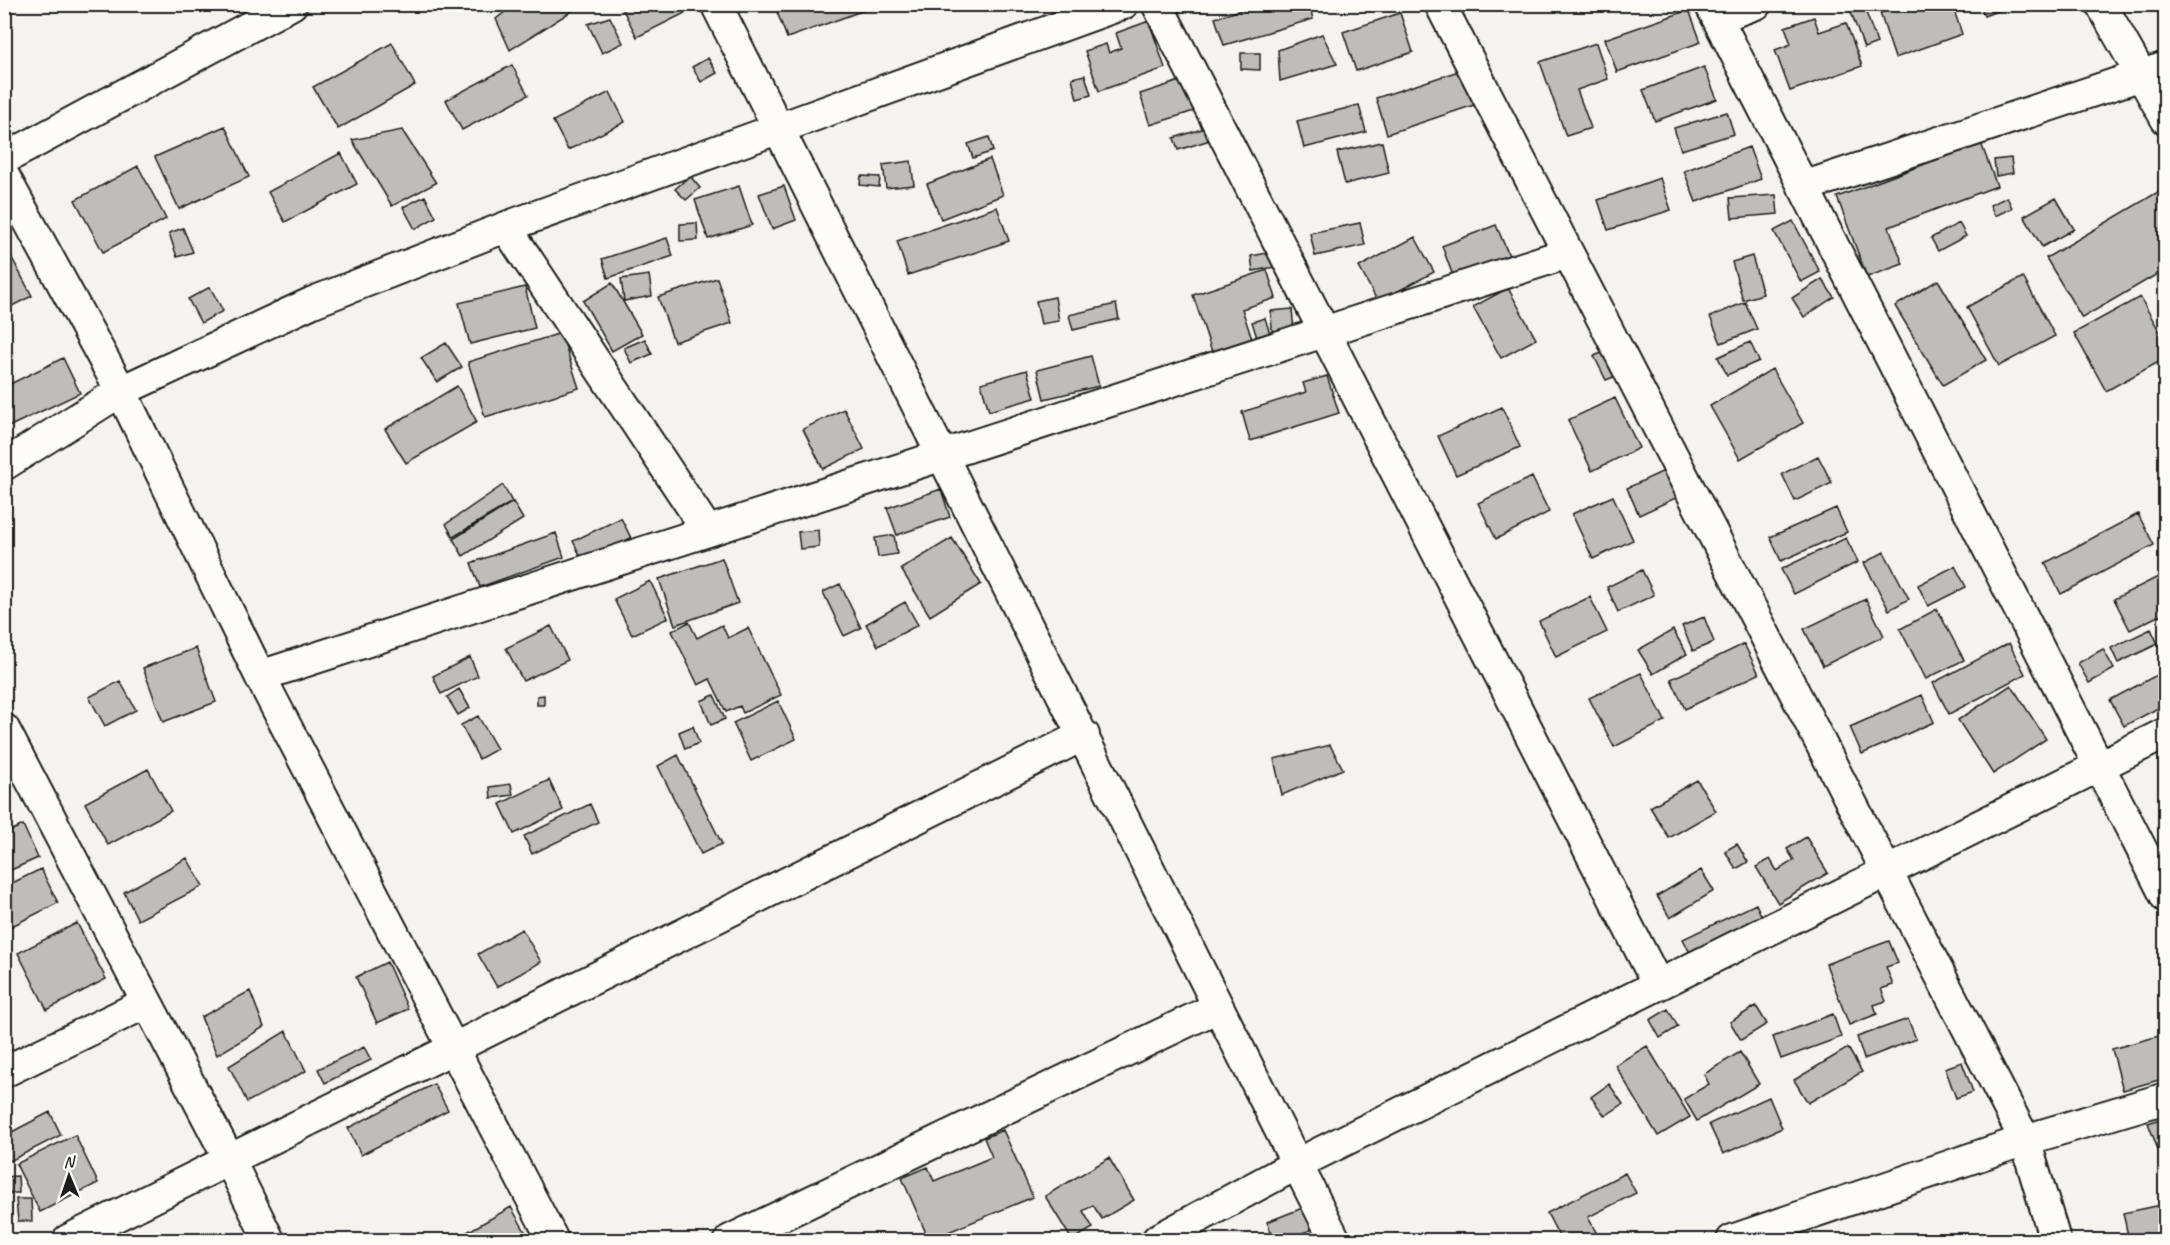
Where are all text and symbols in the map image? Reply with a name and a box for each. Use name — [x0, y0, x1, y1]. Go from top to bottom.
north arrow — [39, 1146, 99, 1206]
text: N — [63, 1152, 77, 1172]

